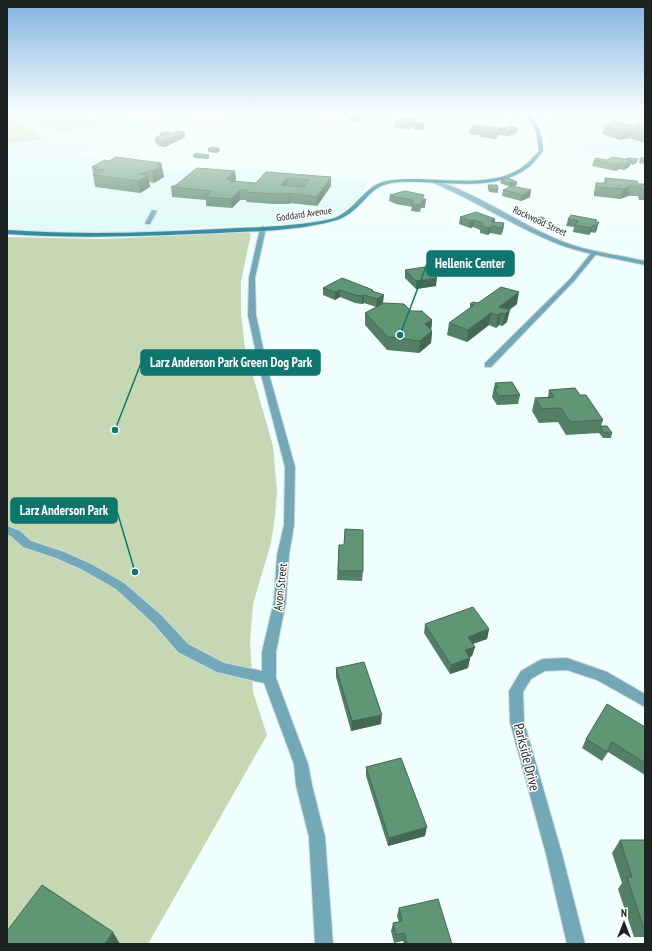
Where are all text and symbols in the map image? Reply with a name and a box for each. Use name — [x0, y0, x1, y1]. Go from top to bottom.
street label: Rockwood Street — [511, 203, 569, 239]
street label: Goddard Avenue — [275, 204, 333, 224]
callout: Hellenic Center — [427, 251, 514, 276]
text: Hellenic Center — [435, 255, 505, 272]
callout: Larz Anderson Park Green Dog Park — [141, 350, 320, 375]
text: Larz Anderson Park Green Dog Park — [150, 354, 313, 371]
callout: Larz Anderson Park — [11, 498, 117, 523]
text: Larz Anderson Park — [20, 502, 109, 519]
street label: Avon Street — [270, 562, 290, 612]
street label: Parkside Drive — [510, 721, 544, 793]
north arrow — [604, 903, 644, 943]
text: N — [621, 906, 627, 920]

